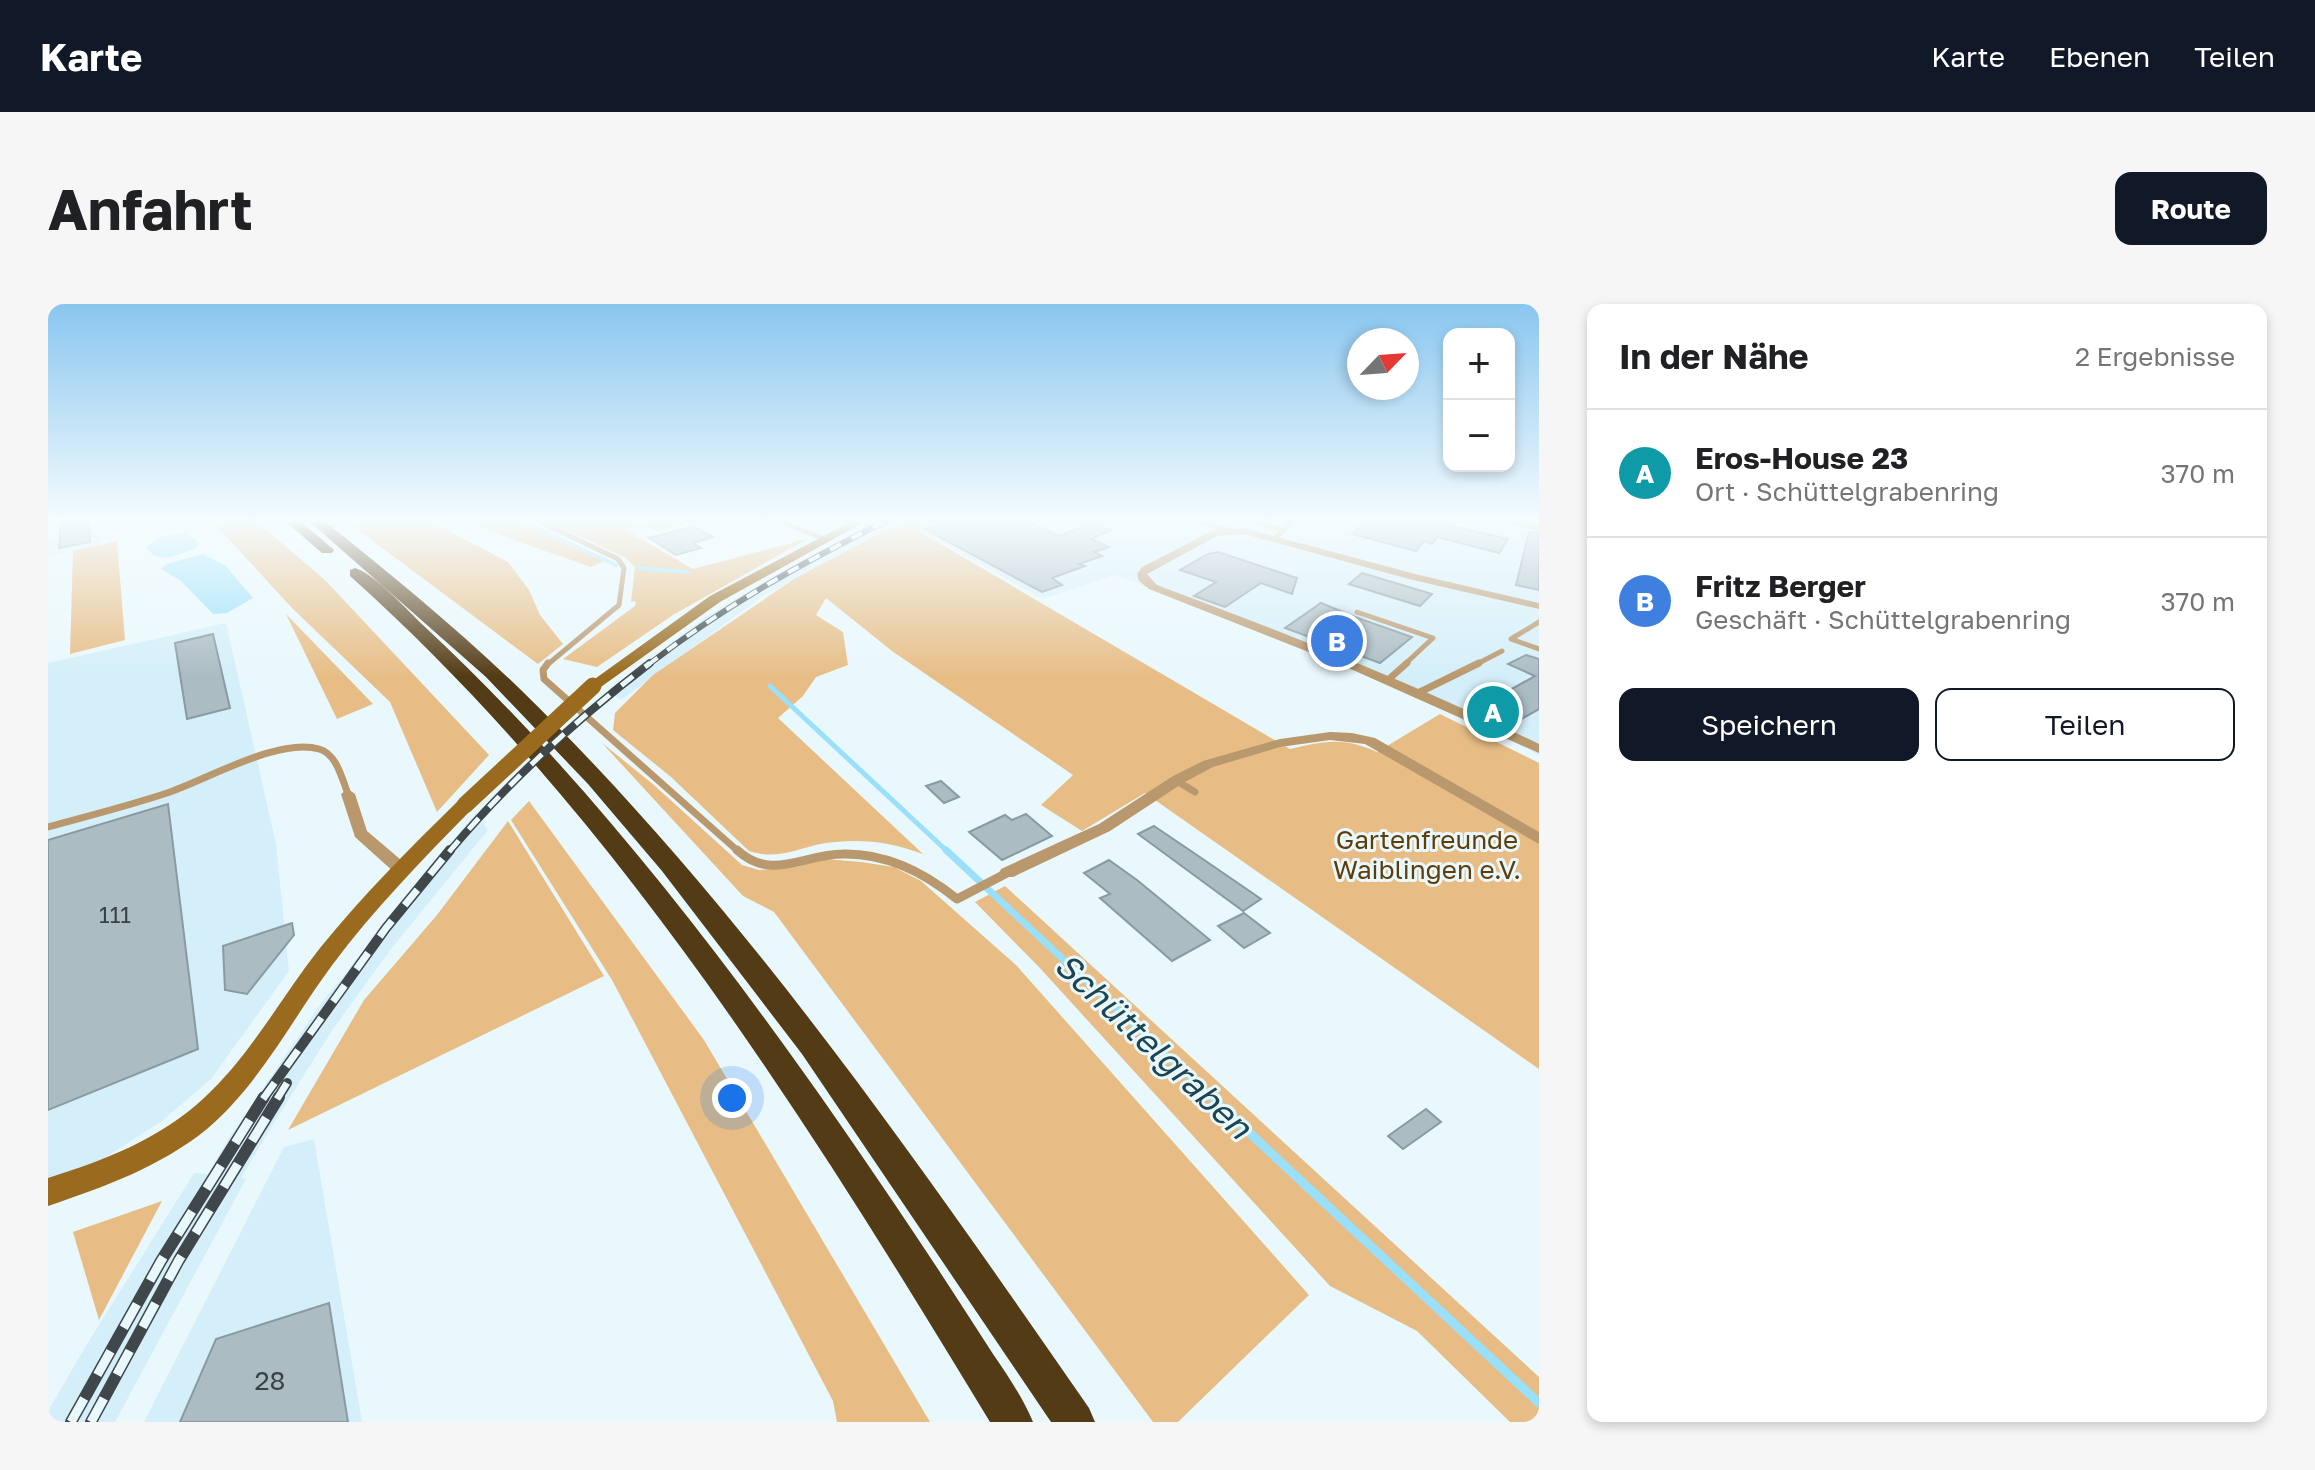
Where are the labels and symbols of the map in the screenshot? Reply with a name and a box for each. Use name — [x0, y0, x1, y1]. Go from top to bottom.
north arrow — [1347, 328, 1419, 400]
pin: B — [1311, 611, 1363, 671]
pin: A — [1467, 682, 1519, 742]
park label: Gartenfreunde Waiblingen e.V. — [1333, 824, 1521, 885]
house number: 111 — [99, 901, 131, 928]
water label: Schüttelgraben — [1047, 944, 1262, 1148]
your location — [712, 1078, 752, 1118]
house number: 28 — [255, 1365, 285, 1396]

